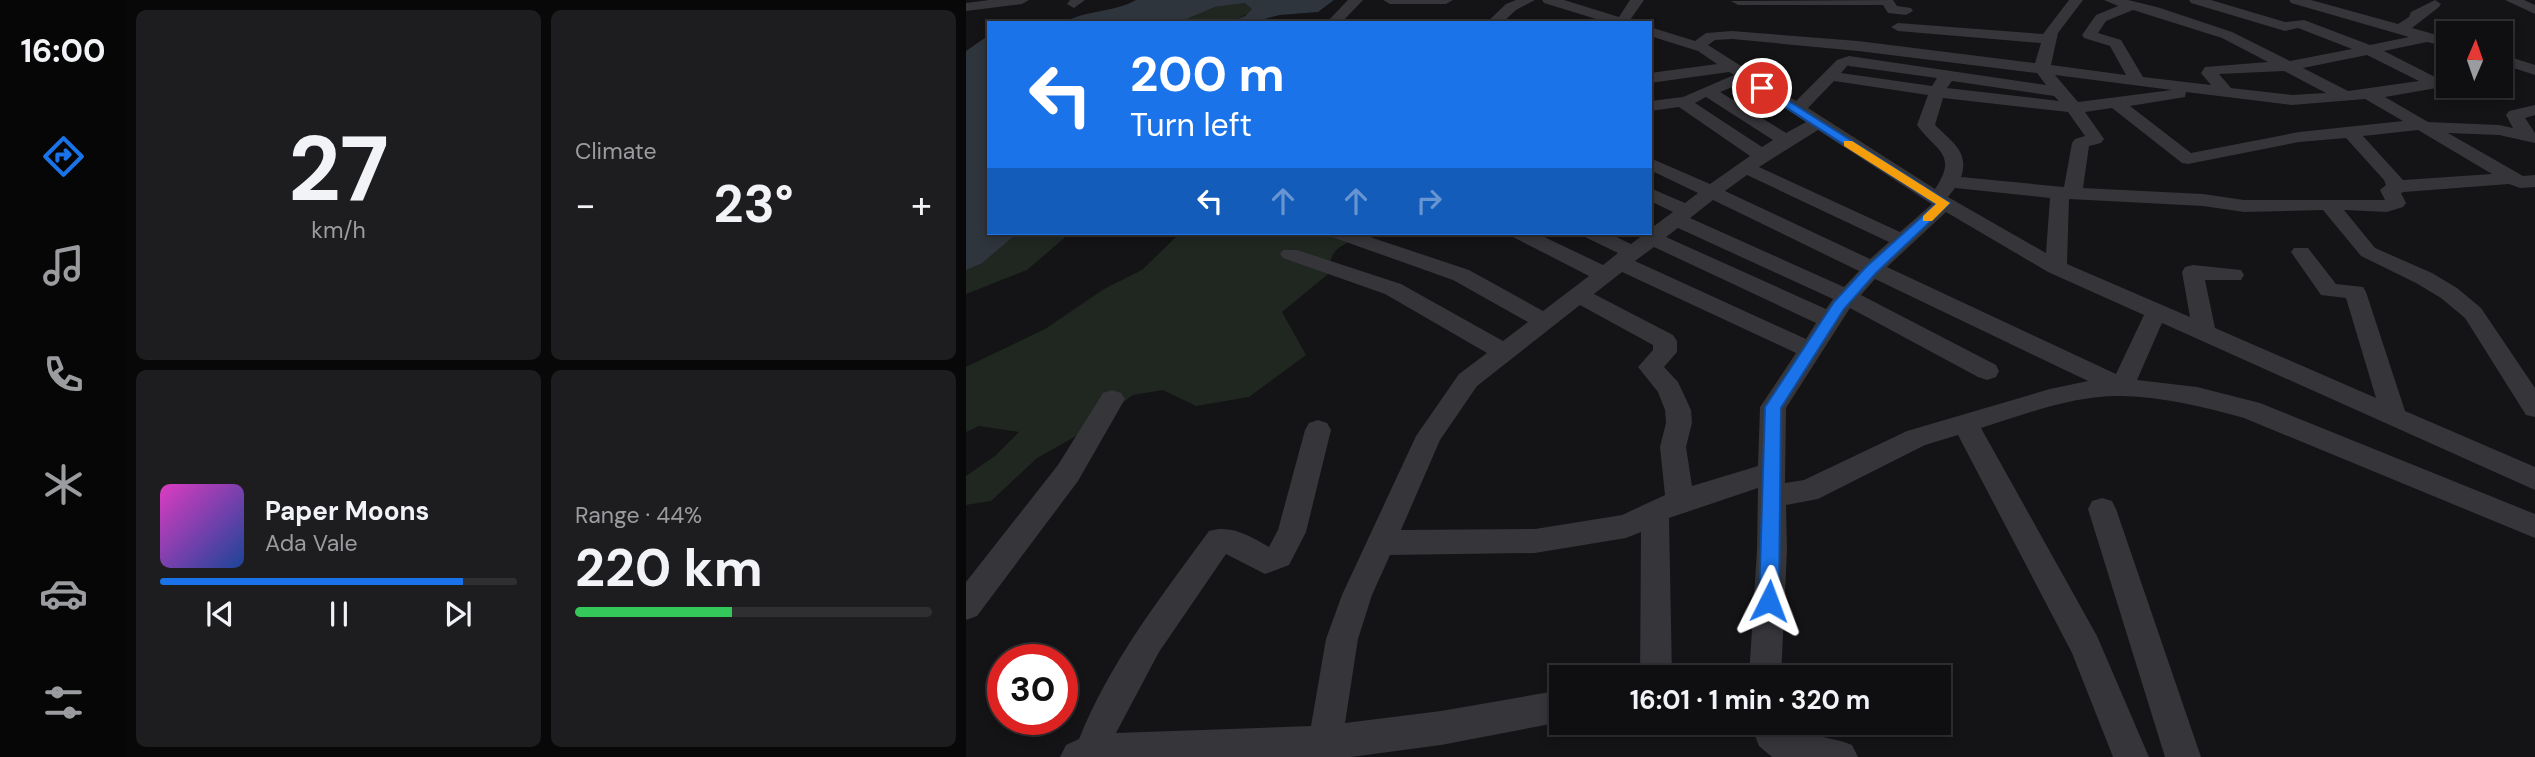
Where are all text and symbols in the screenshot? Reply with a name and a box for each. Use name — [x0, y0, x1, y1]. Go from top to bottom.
north arrow — [2436, 21, 2513, 98]
map controls — [2436, 21, 2513, 98]
text: 16:00 — [20, 30, 106, 72]
text: 200 m — [1130, 42, 1285, 106]
icon: left — [1015, 49, 1106, 140]
pin — [1732, 58, 1792, 118]
icon: arrive — [1743, 69, 1781, 107]
text: Turn left — [1130, 104, 1252, 146]
text: 27 — [288, 110, 389, 228]
icon: directions — [39, 132, 88, 181]
text: Climate — [575, 136, 657, 166]
text: 23° — [713, 170, 794, 238]
text: − — [575, 180, 596, 230]
text: + — [911, 180, 932, 230]
icon: left — [1191, 182, 1229, 220]
icon: ahead — [1264, 182, 1302, 220]
icon: ahead — [1337, 182, 1375, 220]
icon: right — [1410, 182, 1448, 220]
text: km/h — [311, 215, 366, 245]
icon: music — [39, 241, 88, 290]
icon: phone — [39, 350, 88, 399]
icon: climate — [39, 460, 88, 509]
text: Paper Moons — [265, 494, 429, 528]
text: Range · 44% — [575, 500, 702, 530]
text: Ada Vale — [265, 528, 358, 558]
text: 220 km — [575, 534, 763, 602]
position arrow — [1732, 564, 1806, 638]
icon: car — [39, 569, 88, 618]
icon: previous — [201, 595, 239, 633]
icon: pause — [320, 595, 358, 633]
icon: next — [439, 595, 477, 633]
speed limit sign: 30 — [987, 644, 1078, 735]
icon: filters — [39, 678, 88, 727]
text: 16:01 · 1 min · 320 m — [1630, 683, 1870, 717]

